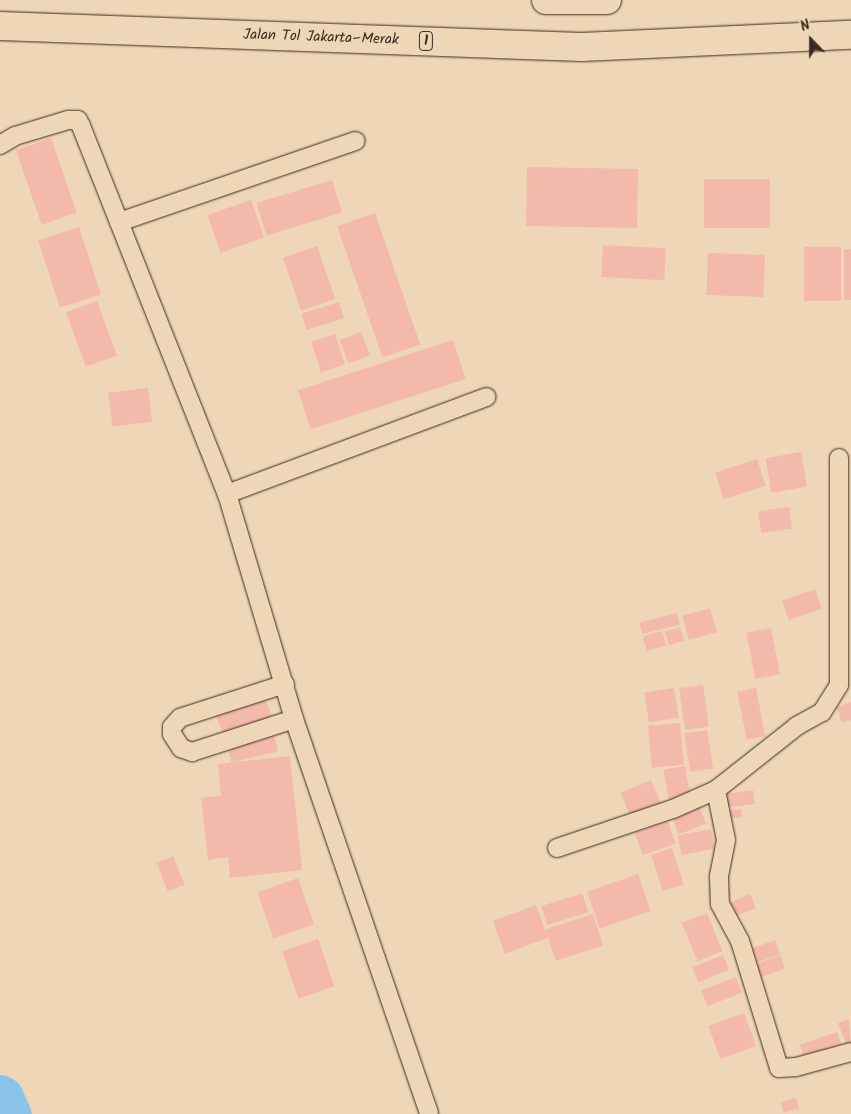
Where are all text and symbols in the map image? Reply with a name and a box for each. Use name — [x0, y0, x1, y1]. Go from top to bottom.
text: N — [797, 14, 814, 38]
north arrow — [786, 15, 836, 65]
street label: Jalan Tol Jakarta–Merak — [243, 26, 399, 50]
road number: 1 — [418, 29, 434, 52]

